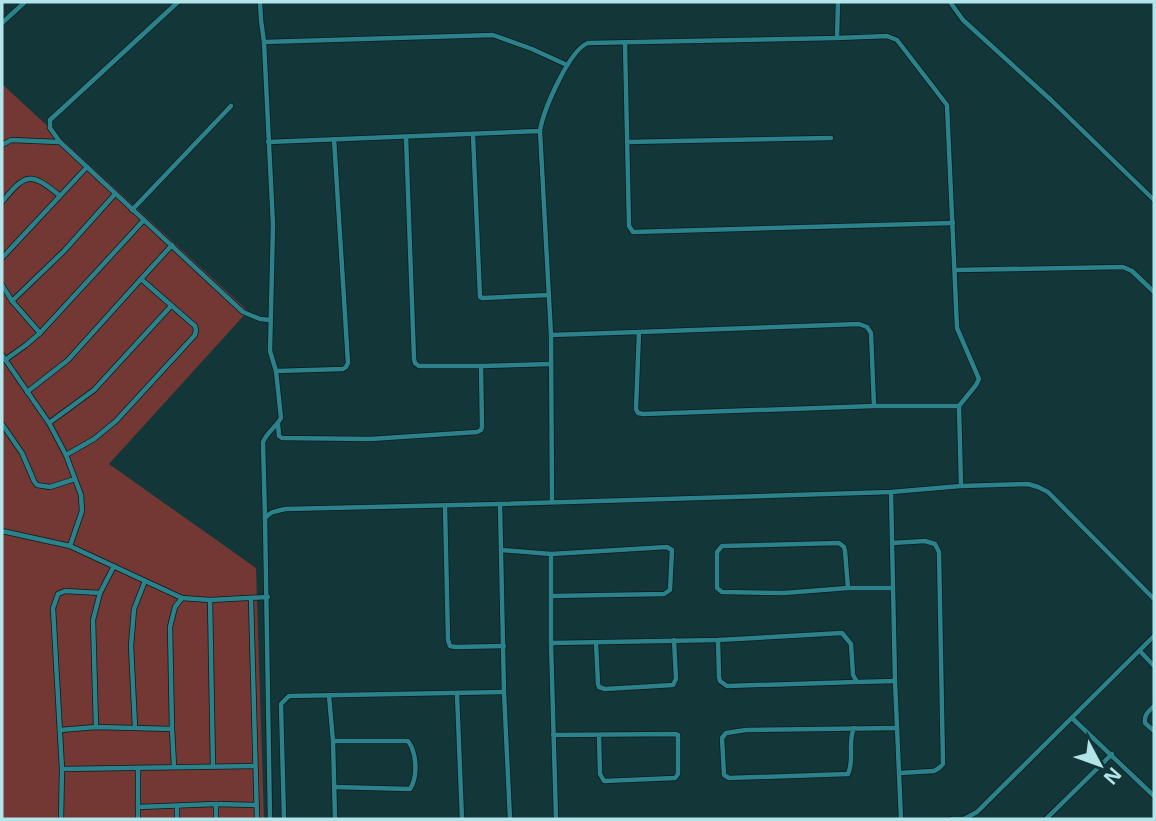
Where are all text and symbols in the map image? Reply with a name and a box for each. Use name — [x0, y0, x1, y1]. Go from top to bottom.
north arrow — [1065, 730, 1135, 800]
text: N — [1098, 762, 1128, 791]

